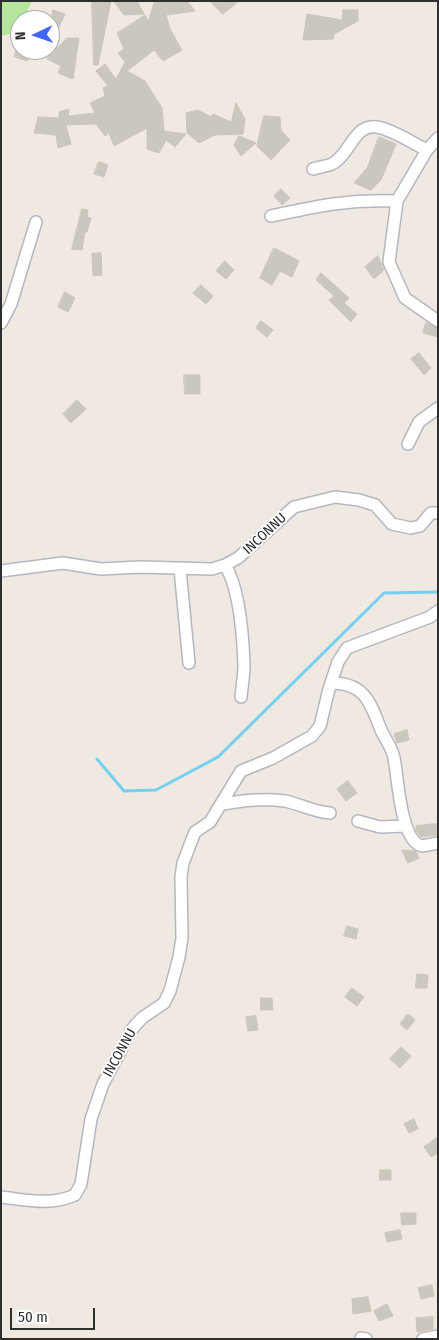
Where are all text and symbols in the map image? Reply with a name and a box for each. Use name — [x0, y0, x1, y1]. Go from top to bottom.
north arrow — [10, 10, 60, 60]
text: N — [12, 31, 29, 40]
street label: INCONNU — [240, 510, 290, 558]
street label: INCONNU — [100, 1026, 140, 1080]
scale bar — [12, 1298, 98, 1330]
text: 50 m — [18, 1308, 48, 1326]

